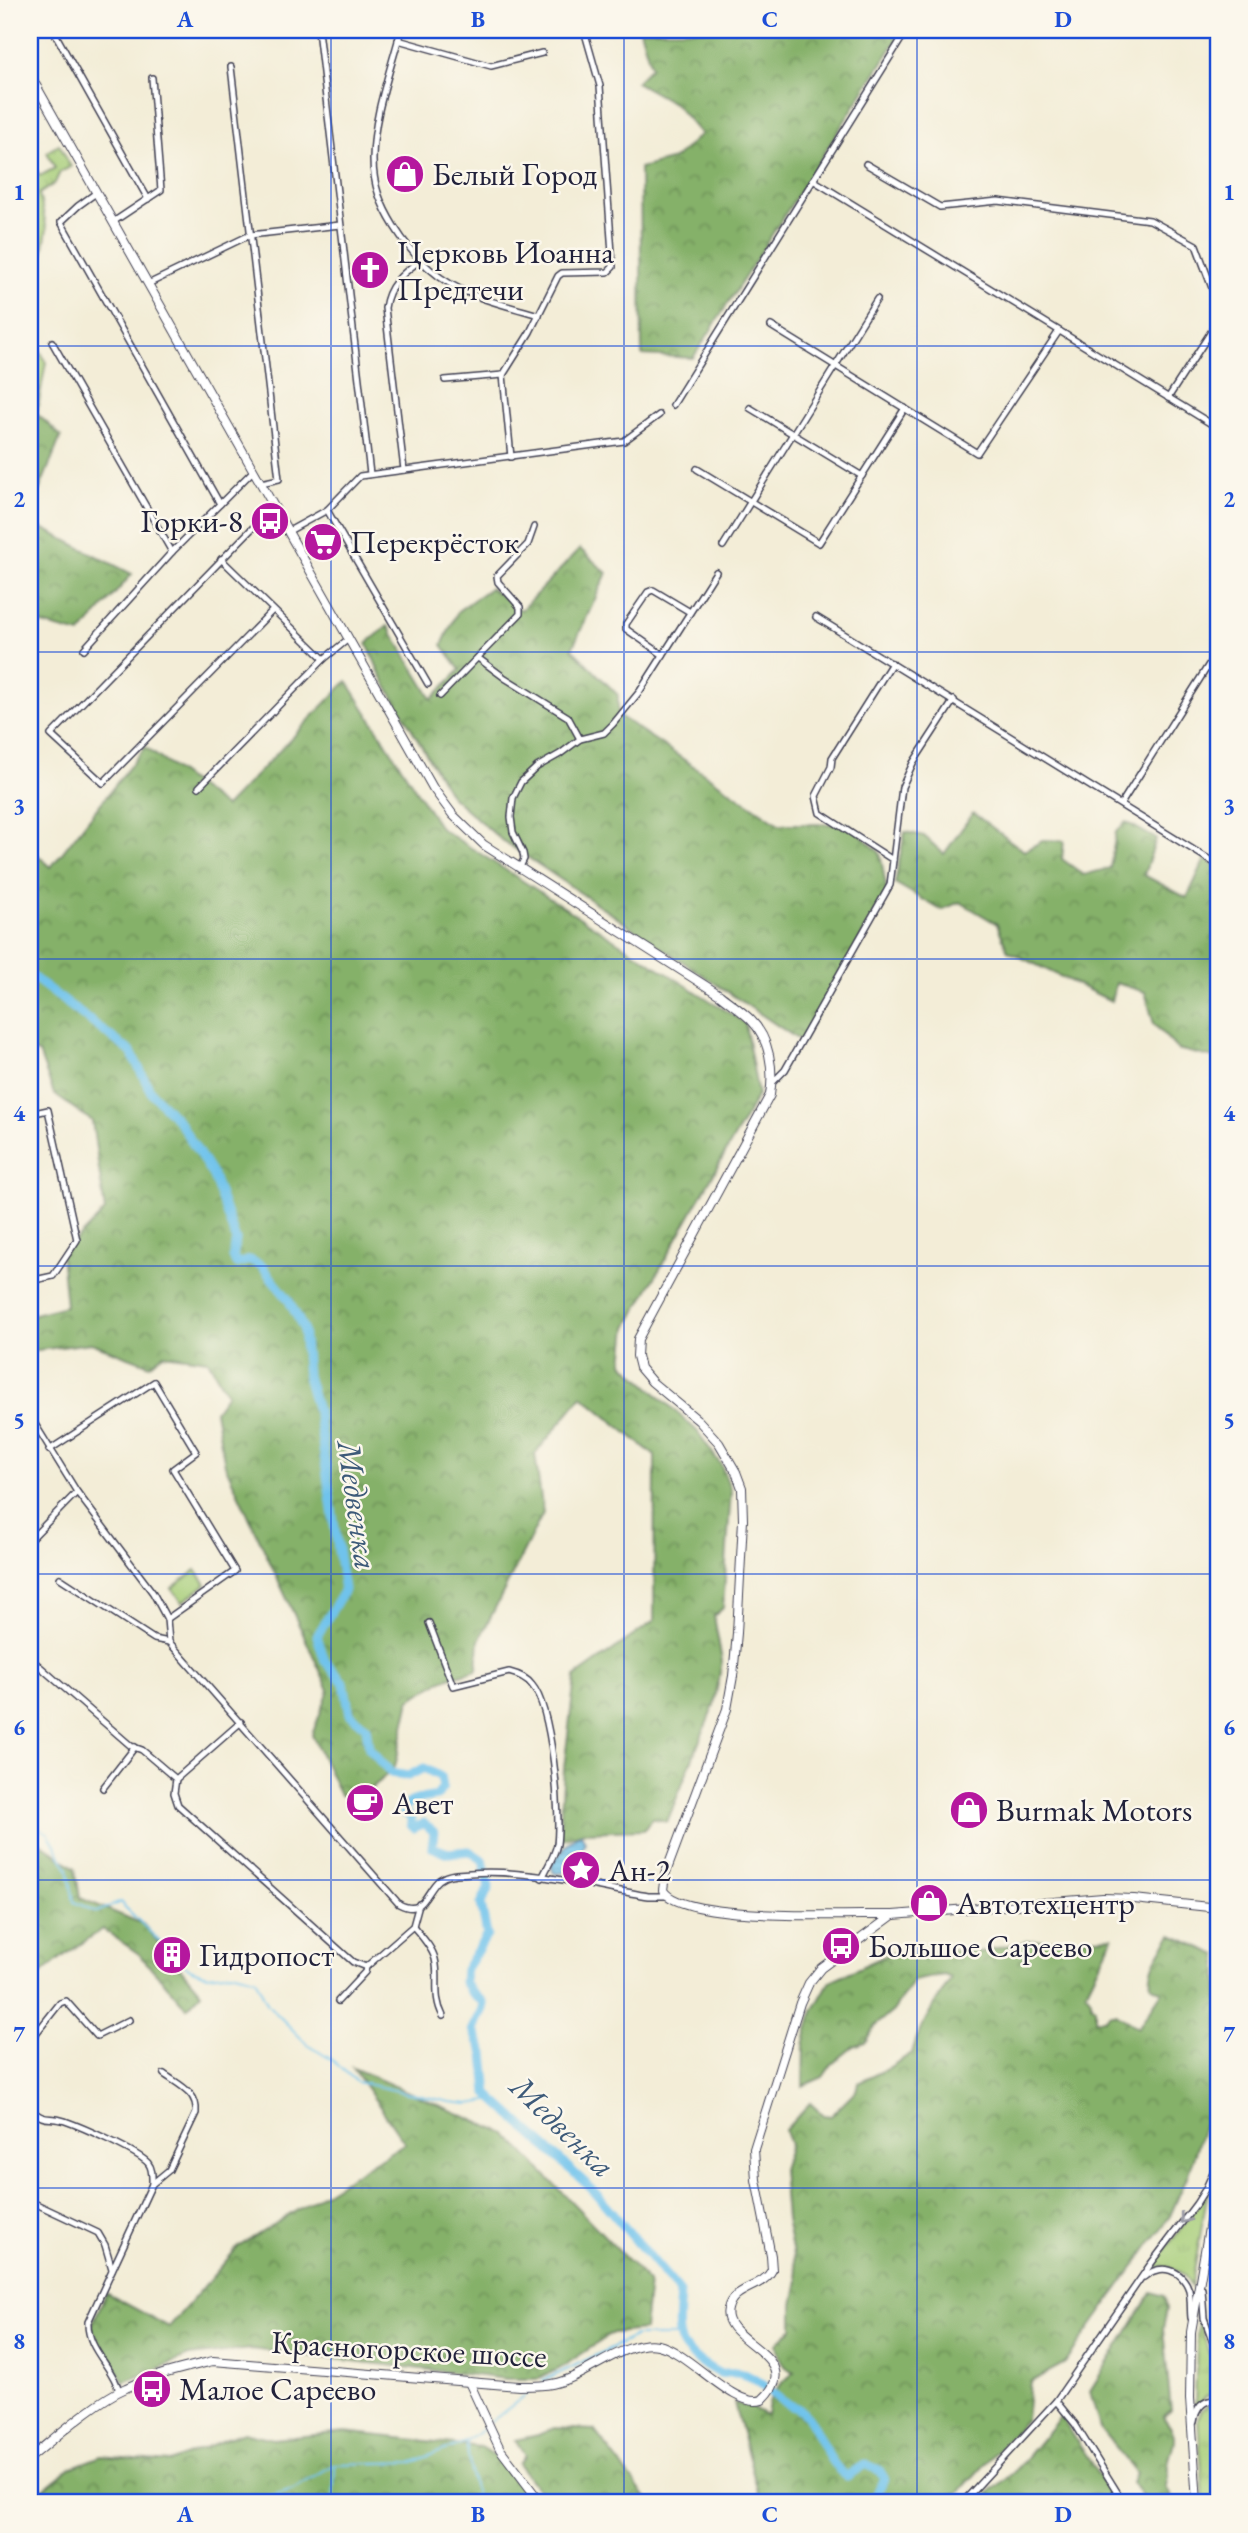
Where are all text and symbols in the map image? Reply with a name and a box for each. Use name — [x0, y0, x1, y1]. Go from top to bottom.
text: A — [176, 4, 194, 34]
text: B — [471, 4, 485, 34]
text: C — [762, 4, 778, 34]
text: D — [1054, 4, 1072, 34]
shop icon: Белый Город — [384, 153, 426, 195]
place label: Белый Город — [432, 153, 598, 195]
text: 1 — [13, 177, 25, 207]
text: 1 — [1223, 177, 1235, 207]
place label: Церковь Иоанна Предтечи — [397, 231, 614, 310]
church icon: Церковь Иоанна Предтечи — [349, 249, 391, 291]
text: 2 — [13, 484, 25, 514]
text: 2 — [1223, 484, 1235, 514]
place label: Горки-8 — [141, 500, 243, 542]
bus stop icon: Горки-8 — [249, 500, 291, 542]
supermarket icon: Перекрёсток — [302, 521, 344, 563]
place label: Перекрёсток — [350, 521, 519, 563]
text: 3 — [13, 791, 25, 821]
text: 3 — [1223, 791, 1235, 821]
text: 4 — [13, 1098, 26, 1128]
text: 4 — [1223, 1098, 1236, 1128]
text: 5 — [13, 1405, 25, 1435]
text: 5 — [1223, 1405, 1235, 1435]
water label: Медвенка — [327, 1436, 388, 1572]
text: 6 — [13, 1712, 25, 1742]
text: 6 — [1223, 1712, 1235, 1742]
cafe icon: Авет — [344, 1782, 386, 1824]
place label: Авет — [391, 1782, 453, 1824]
shop icon: Burmak Motors — [948, 1789, 990, 1831]
place label: Burmak Motors — [996, 1789, 1192, 1831]
place icon: Ан-2 — [560, 1849, 602, 1891]
place label: Ан-2 — [607, 1849, 672, 1891]
shop icon: Автотехцентр — [908, 1882, 950, 1924]
place label: Автотехцентр — [955, 1882, 1135, 1924]
bus stop icon: Большое Сареево — [820, 1925, 862, 1967]
place label: Большое Сареево — [868, 1925, 1093, 1967]
building icon: Гидропост — [151, 1934, 193, 1976]
place label: Гидропост — [199, 1934, 334, 1976]
text: 7 — [13, 2019, 26, 2049]
text: 7 — [1223, 2019, 1236, 2049]
water label: Медвенка — [500, 2064, 625, 2187]
one-way arrow — [1179, 2212, 1192, 2224]
street label: Красногорское шоссе — [270, 2321, 548, 2377]
text: 8 — [13, 2326, 25, 2356]
text: 8 — [1223, 2326, 1235, 2356]
bus stop icon: Малое Сареево — [131, 2368, 173, 2410]
place label: Малое Сареево — [179, 2368, 376, 2410]
text: A — [176, 2499, 194, 2529]
text: B — [471, 2499, 485, 2529]
text: C — [762, 2499, 778, 2529]
text: D — [1054, 2499, 1072, 2529]

